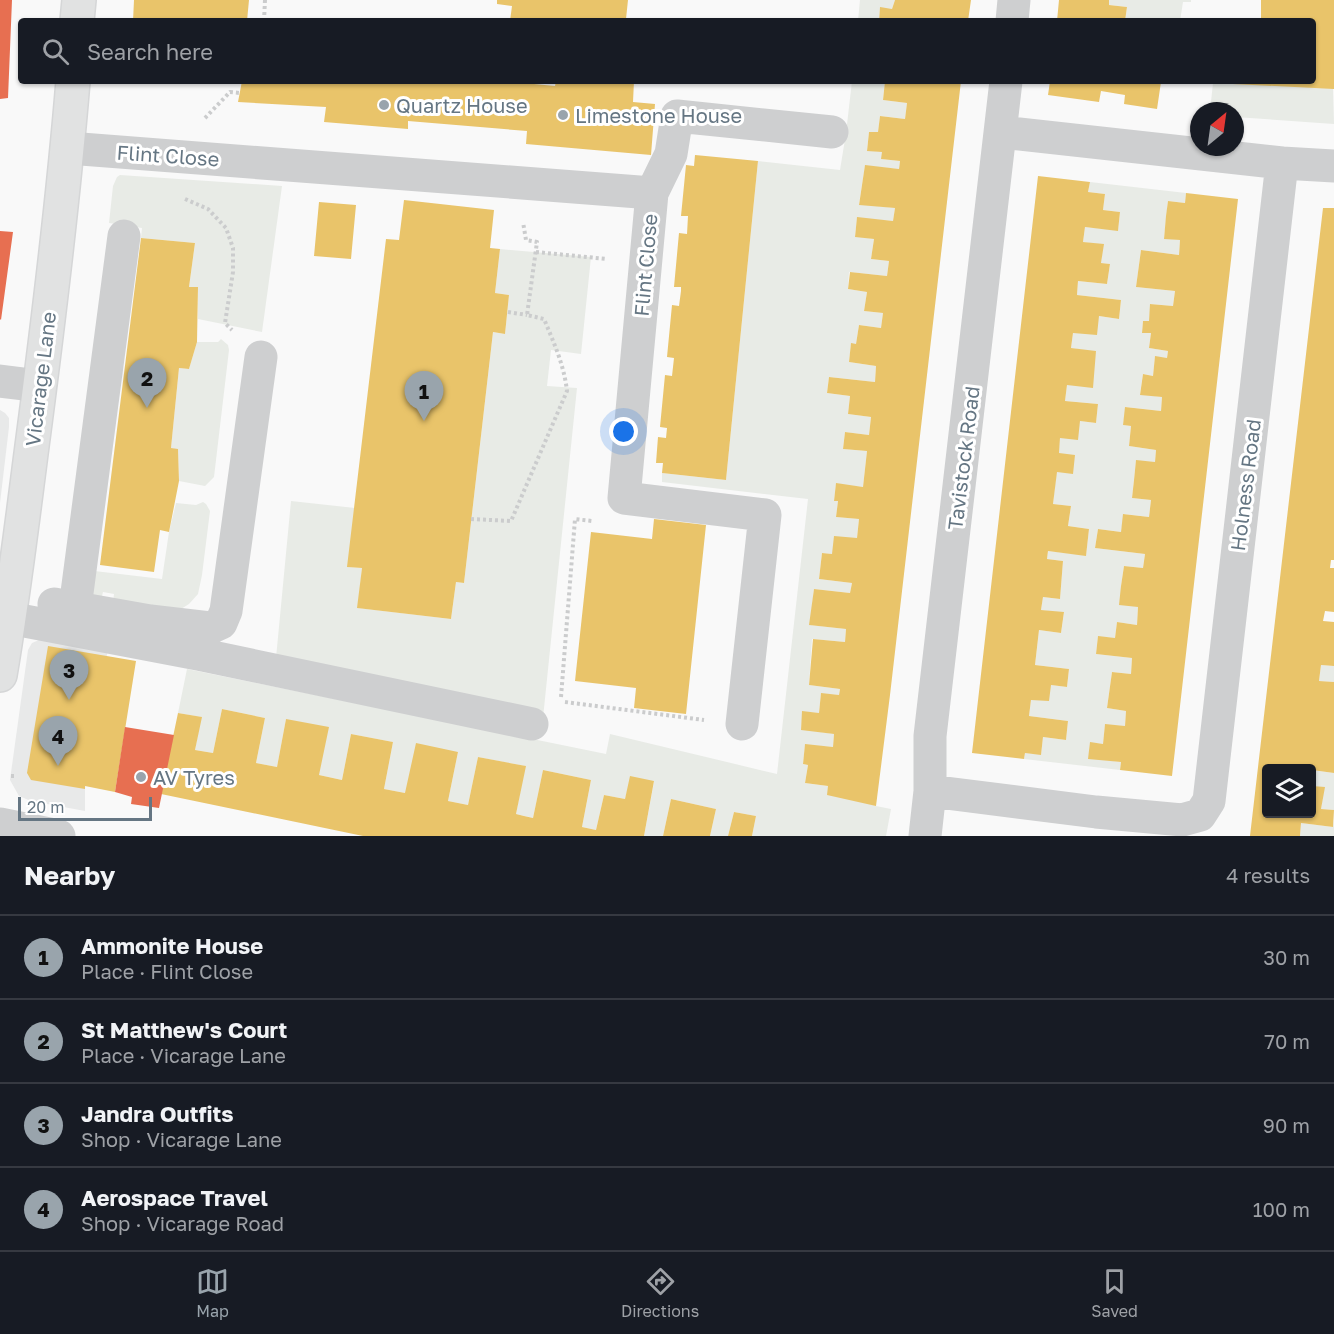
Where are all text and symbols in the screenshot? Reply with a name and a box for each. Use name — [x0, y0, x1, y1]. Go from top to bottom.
search box — [18, 18, 1316, 84]
icon: search — [39, 35, 72, 68]
text: Search here — [87, 38, 213, 65]
place label: Quartz House — [396, 93, 528, 117]
marker: Quartz House — [377, 98, 391, 112]
north arrow — [1190, 102, 1244, 156]
place label: Limestone House — [575, 103, 742, 127]
marker: Limestone House — [556, 108, 570, 122]
street label: Flint Close — [116, 139, 220, 171]
street label: Flint Close — [629, 213, 661, 317]
street label: Vicarage Lane — [20, 310, 60, 448]
pin: 2 — [128, 358, 166, 408]
pin: 1 — [404, 372, 444, 421]
street label: Tavistock Road — [942, 385, 984, 531]
your location — [609, 417, 638, 446]
street label: Holness Road — [1225, 418, 1265, 552]
pin: 3 — [50, 650, 88, 700]
pin: 4 — [38, 716, 78, 766]
map controls — [1262, 764, 1316, 818]
button: layers — [1262, 764, 1316, 818]
place label: AV Tyres — [153, 765, 235, 789]
marker: AV Tyres — [134, 770, 148, 784]
scale bar — [18, 794, 152, 822]
text: 20 m — [27, 797, 64, 817]
text: Nearby — [24, 860, 115, 891]
text: 4 results — [1226, 863, 1310, 887]
text: Ammonite House — [81, 932, 263, 959]
text: 1 — [38, 945, 49, 969]
text: 30 m — [1263, 945, 1310, 969]
text: Place · Flint Close — [81, 959, 253, 983]
text: St Matthew's Court — [81, 1016, 287, 1043]
text: 2 — [37, 1029, 50, 1053]
text: 70 m — [1264, 1029, 1310, 1053]
text: Place · Vicarage Lane — [81, 1043, 286, 1067]
text: Jandra Outfits — [81, 1100, 234, 1127]
text: 3 — [37, 1113, 50, 1137]
text: 90 m — [1263, 1113, 1310, 1137]
text: Shop · Vicarage Lane — [81, 1127, 282, 1151]
text: Aerospace Travel — [81, 1184, 268, 1211]
text: 4 — [37, 1197, 50, 1221]
text: 100 m — [1253, 1197, 1310, 1221]
text: Shop · Vicarage Road — [81, 1211, 284, 1235]
tab: Map — [196, 1265, 229, 1321]
tab: Directions — [621, 1265, 699, 1321]
tab: Saved — [1091, 1265, 1138, 1321]

